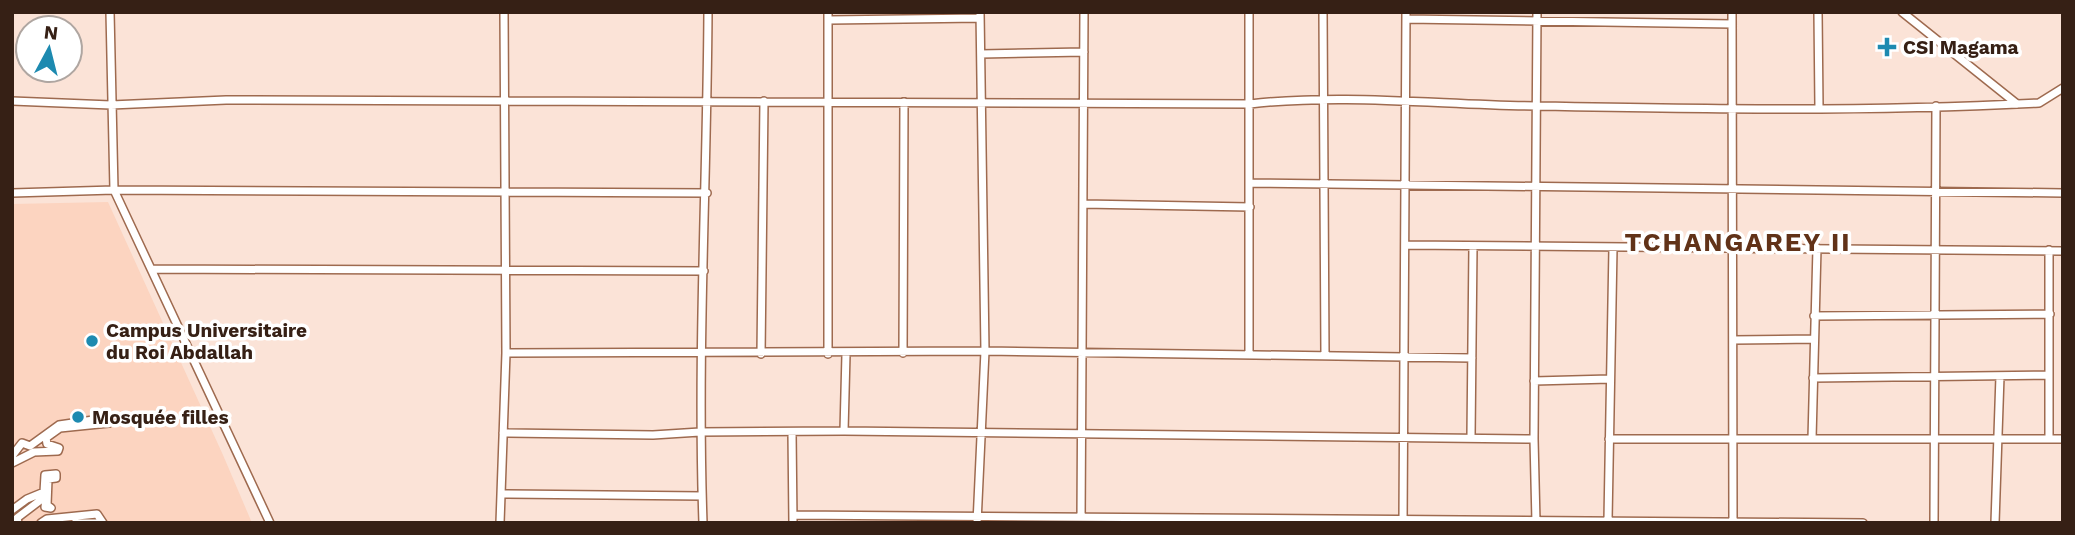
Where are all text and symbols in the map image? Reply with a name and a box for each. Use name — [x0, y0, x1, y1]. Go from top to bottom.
north arrow — [14, 14, 84, 84]
text: N — [43, 20, 59, 45]
place label: CSI Magama — [1903, 36, 2019, 59]
marker: CSI Magama — [1877, 37, 1897, 57]
district label: TCHANGAREY II — [1624, 227, 1852, 257]
place label: Campus Universitaire du Roi Abdallah — [106, 319, 307, 364]
marker: Campus Universitaire du Roi Abdallah — [84, 333, 100, 349]
place label: Mosquée filles — [92, 406, 229, 429]
marker: Mosquée filles — [70, 409, 86, 425]

